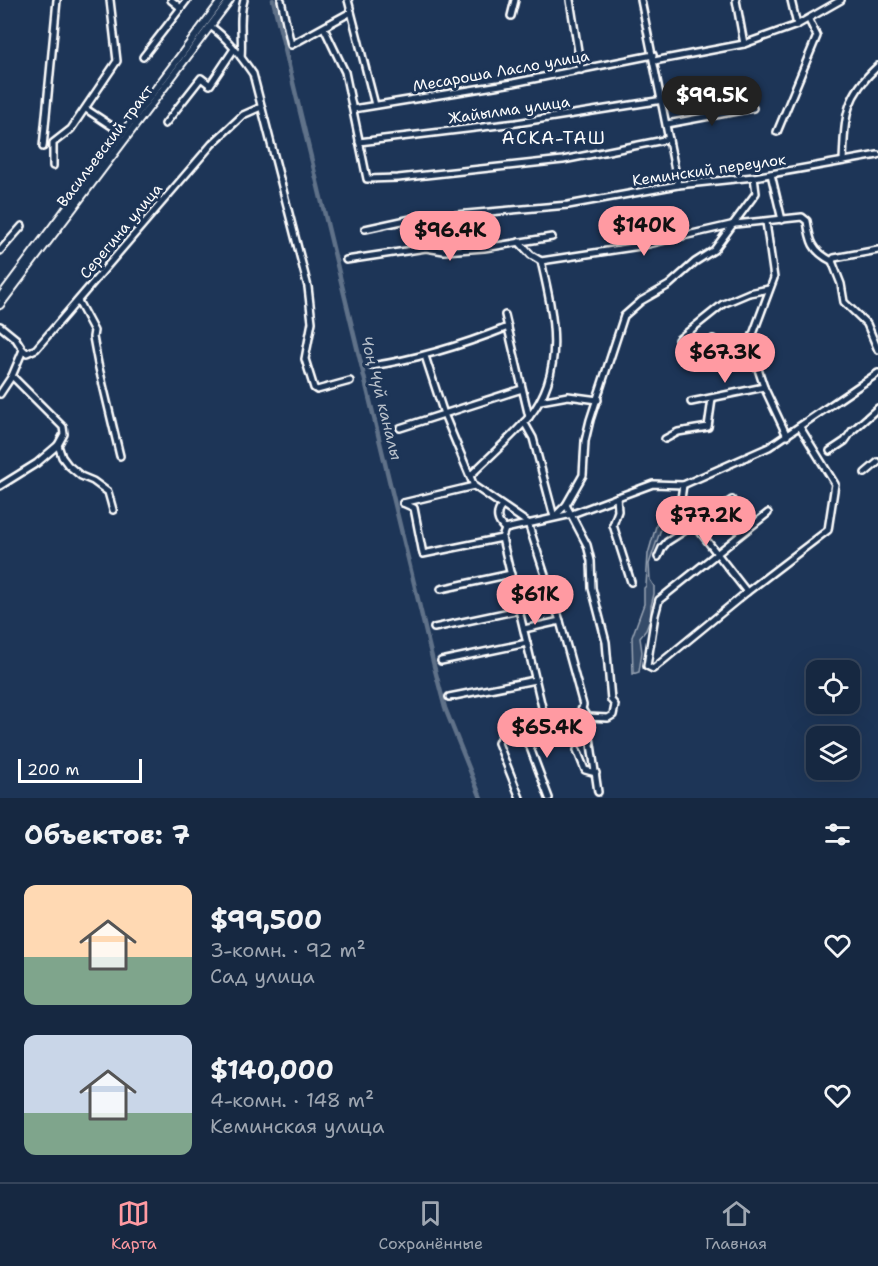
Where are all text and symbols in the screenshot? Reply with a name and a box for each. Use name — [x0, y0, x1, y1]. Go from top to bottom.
street label: Месароша Ласло улица — [411, 46, 591, 96]
pin: $99.5K — [663, 76, 761, 127]
street label: Васильевский тракт — [52, 81, 158, 211]
text: $99.5K — [676, 82, 748, 108]
street label: Жайылма улица — [447, 91, 572, 128]
district label: АСКА-ТАШ — [501, 126, 607, 150]
street label: Кеминский переулок — [631, 149, 787, 191]
street label: Серегина улица — [75, 179, 167, 283]
pin: $140K — [602, 206, 686, 257]
pin: $96.4K — [401, 211, 499, 262]
text: $140K — [612, 212, 676, 238]
text: $96.4K — [414, 217, 486, 243]
pin: $67.3K — [676, 333, 774, 384]
water label: Чоң Чүй каналы — [356, 334, 407, 463]
text: $67.3K — [689, 339, 761, 365]
pin: $77.2K — [657, 496, 755, 547]
text: $77.2K — [670, 502, 742, 528]
pin: $61K — [499, 575, 571, 626]
text: $61K — [511, 581, 559, 607]
map controls — [806, 660, 860, 780]
button: locate — [806, 660, 860, 714]
pin: $65.4K — [498, 708, 596, 759]
text: $65.4K — [511, 714, 583, 740]
button: layers — [806, 726, 860, 780]
scale bar — [18, 756, 142, 784]
text: 200 m — [27, 759, 79, 780]
text: Объектов: 7 — [24, 817, 190, 852]
icon: filters — [821, 818, 854, 851]
text: $99,500 — [210, 902, 322, 937]
icon: home — [72, 909, 144, 981]
icon: heart — [821, 929, 854, 962]
text: 3-комн. · 92 m² — [210, 937, 366, 963]
text: Сад улица — [210, 963, 315, 989]
text: $140,000 — [210, 1052, 334, 1087]
icon: home — [72, 1059, 144, 1131]
icon: heart — [821, 1079, 854, 1112]
text: 4-комн. · 148 m² — [210, 1087, 374, 1113]
text: Кеминская улица — [210, 1113, 384, 1139]
tab: Карта — [111, 1197, 157, 1254]
tab: Сохранённые — [379, 1197, 483, 1254]
tab: Главная — [705, 1197, 767, 1254]

